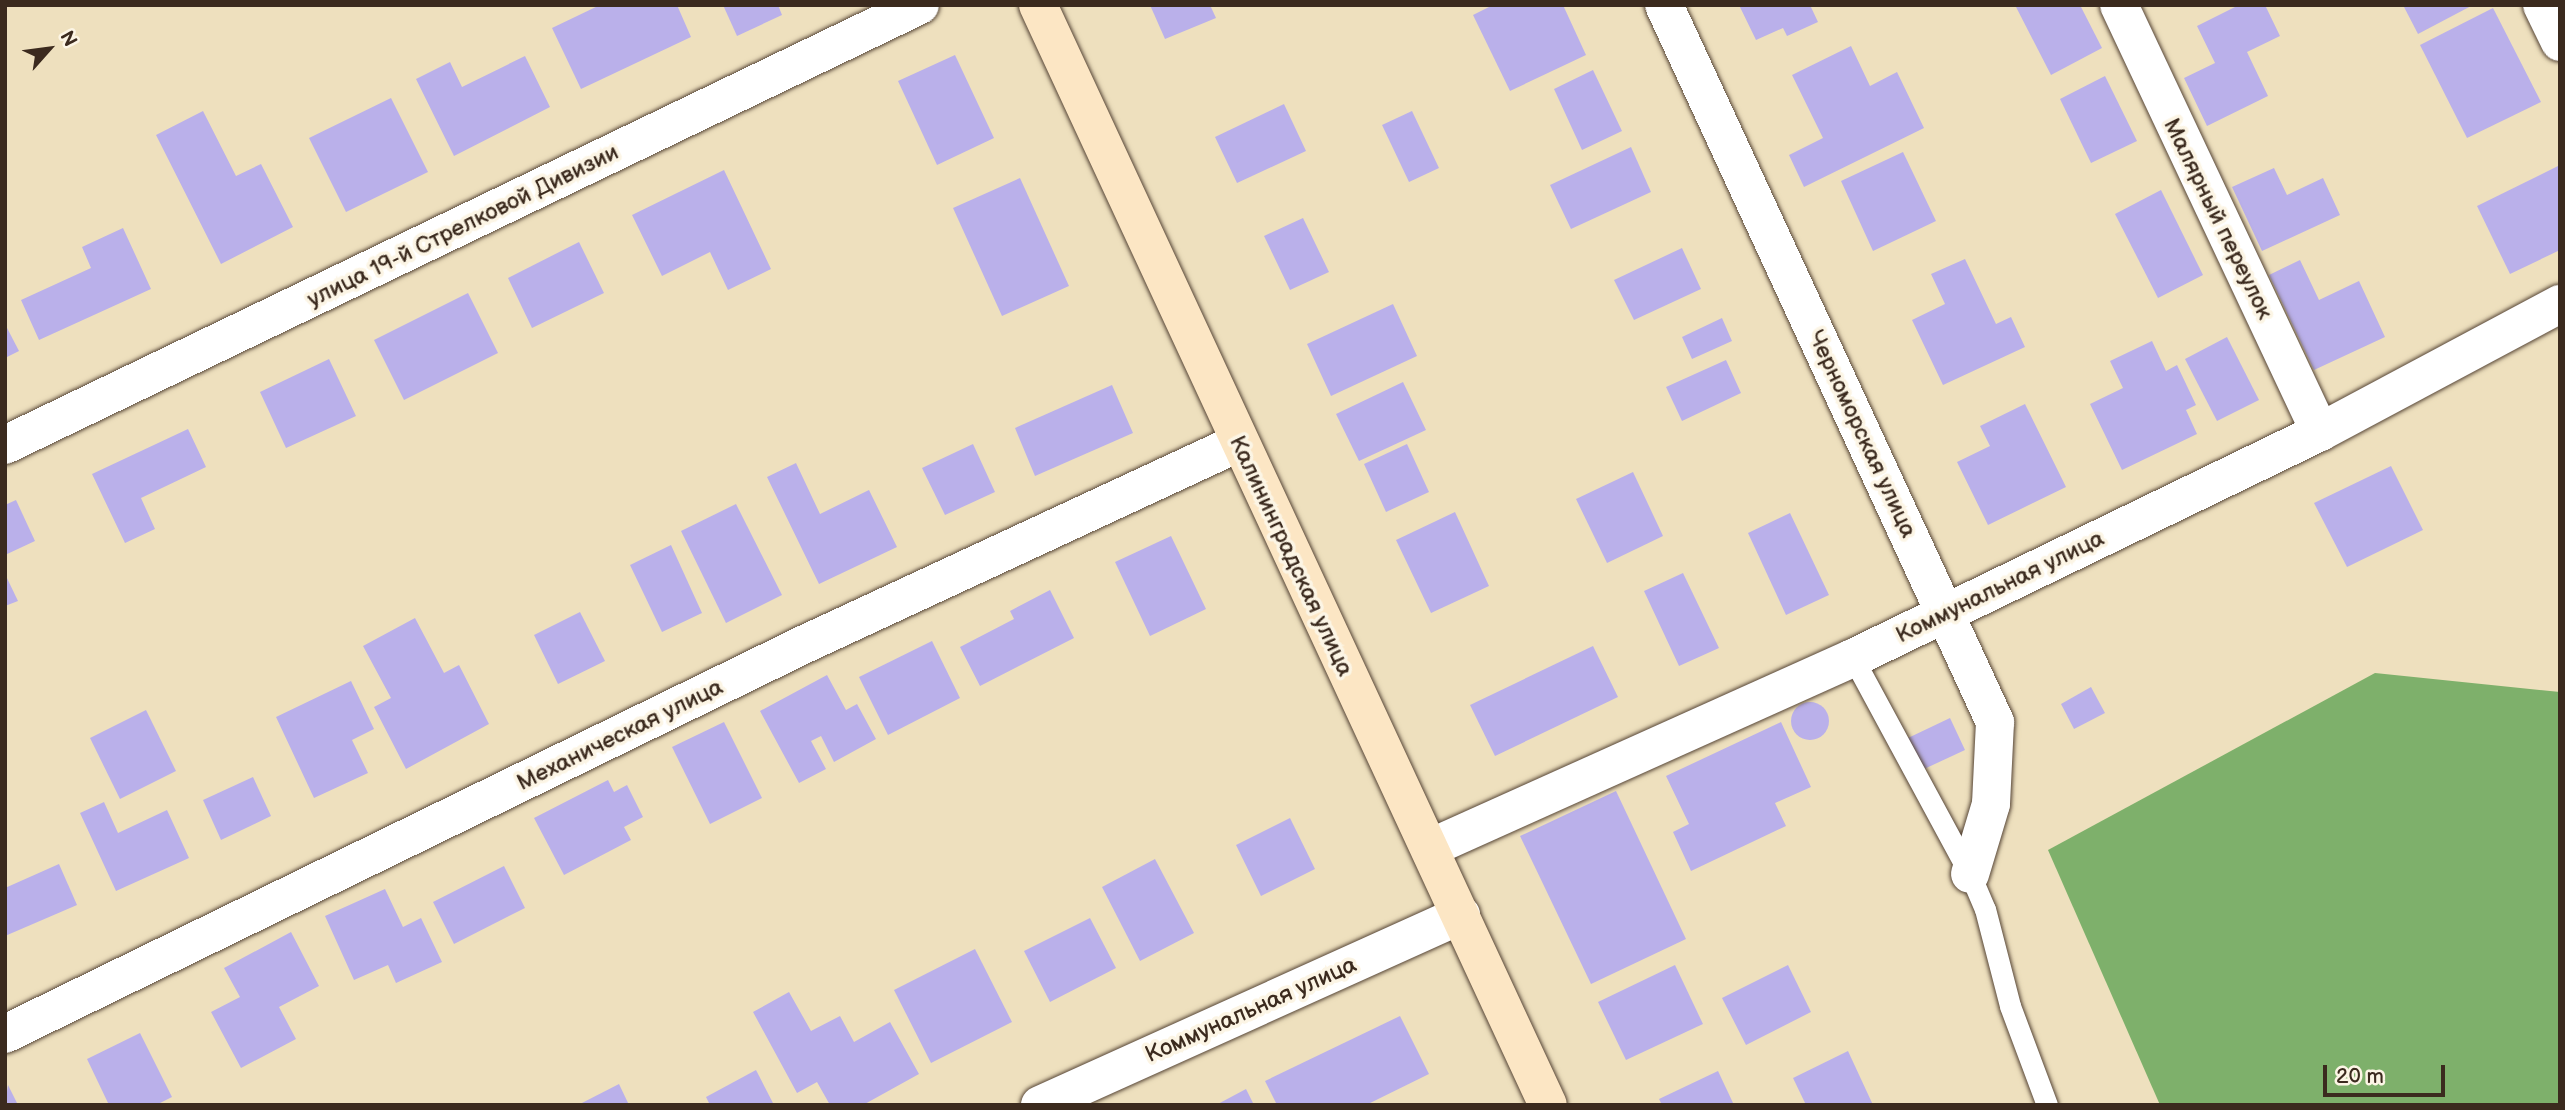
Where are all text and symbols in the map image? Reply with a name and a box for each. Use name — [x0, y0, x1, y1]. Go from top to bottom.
north arrow — [14, 14, 84, 84]
text: N — [54, 27, 81, 51]
street label: Малярный переулок — [2157, 114, 2279, 324]
street label: улица 19-й Стрелковой Дивизии — [303, 138, 623, 314]
street label: Черноморская улица — [1802, 326, 1922, 542]
street label: Калининградская улица — [1223, 431, 1359, 681]
street label: Коммунальная улица — [1891, 525, 2109, 649]
street label: Механическая улица — [513, 673, 727, 797]
street label: Коммунальная улица — [1141, 951, 1361, 1069]
scale bar — [2327, 1050, 2450, 1094]
text: 20 m — [2336, 1064, 2384, 1089]

